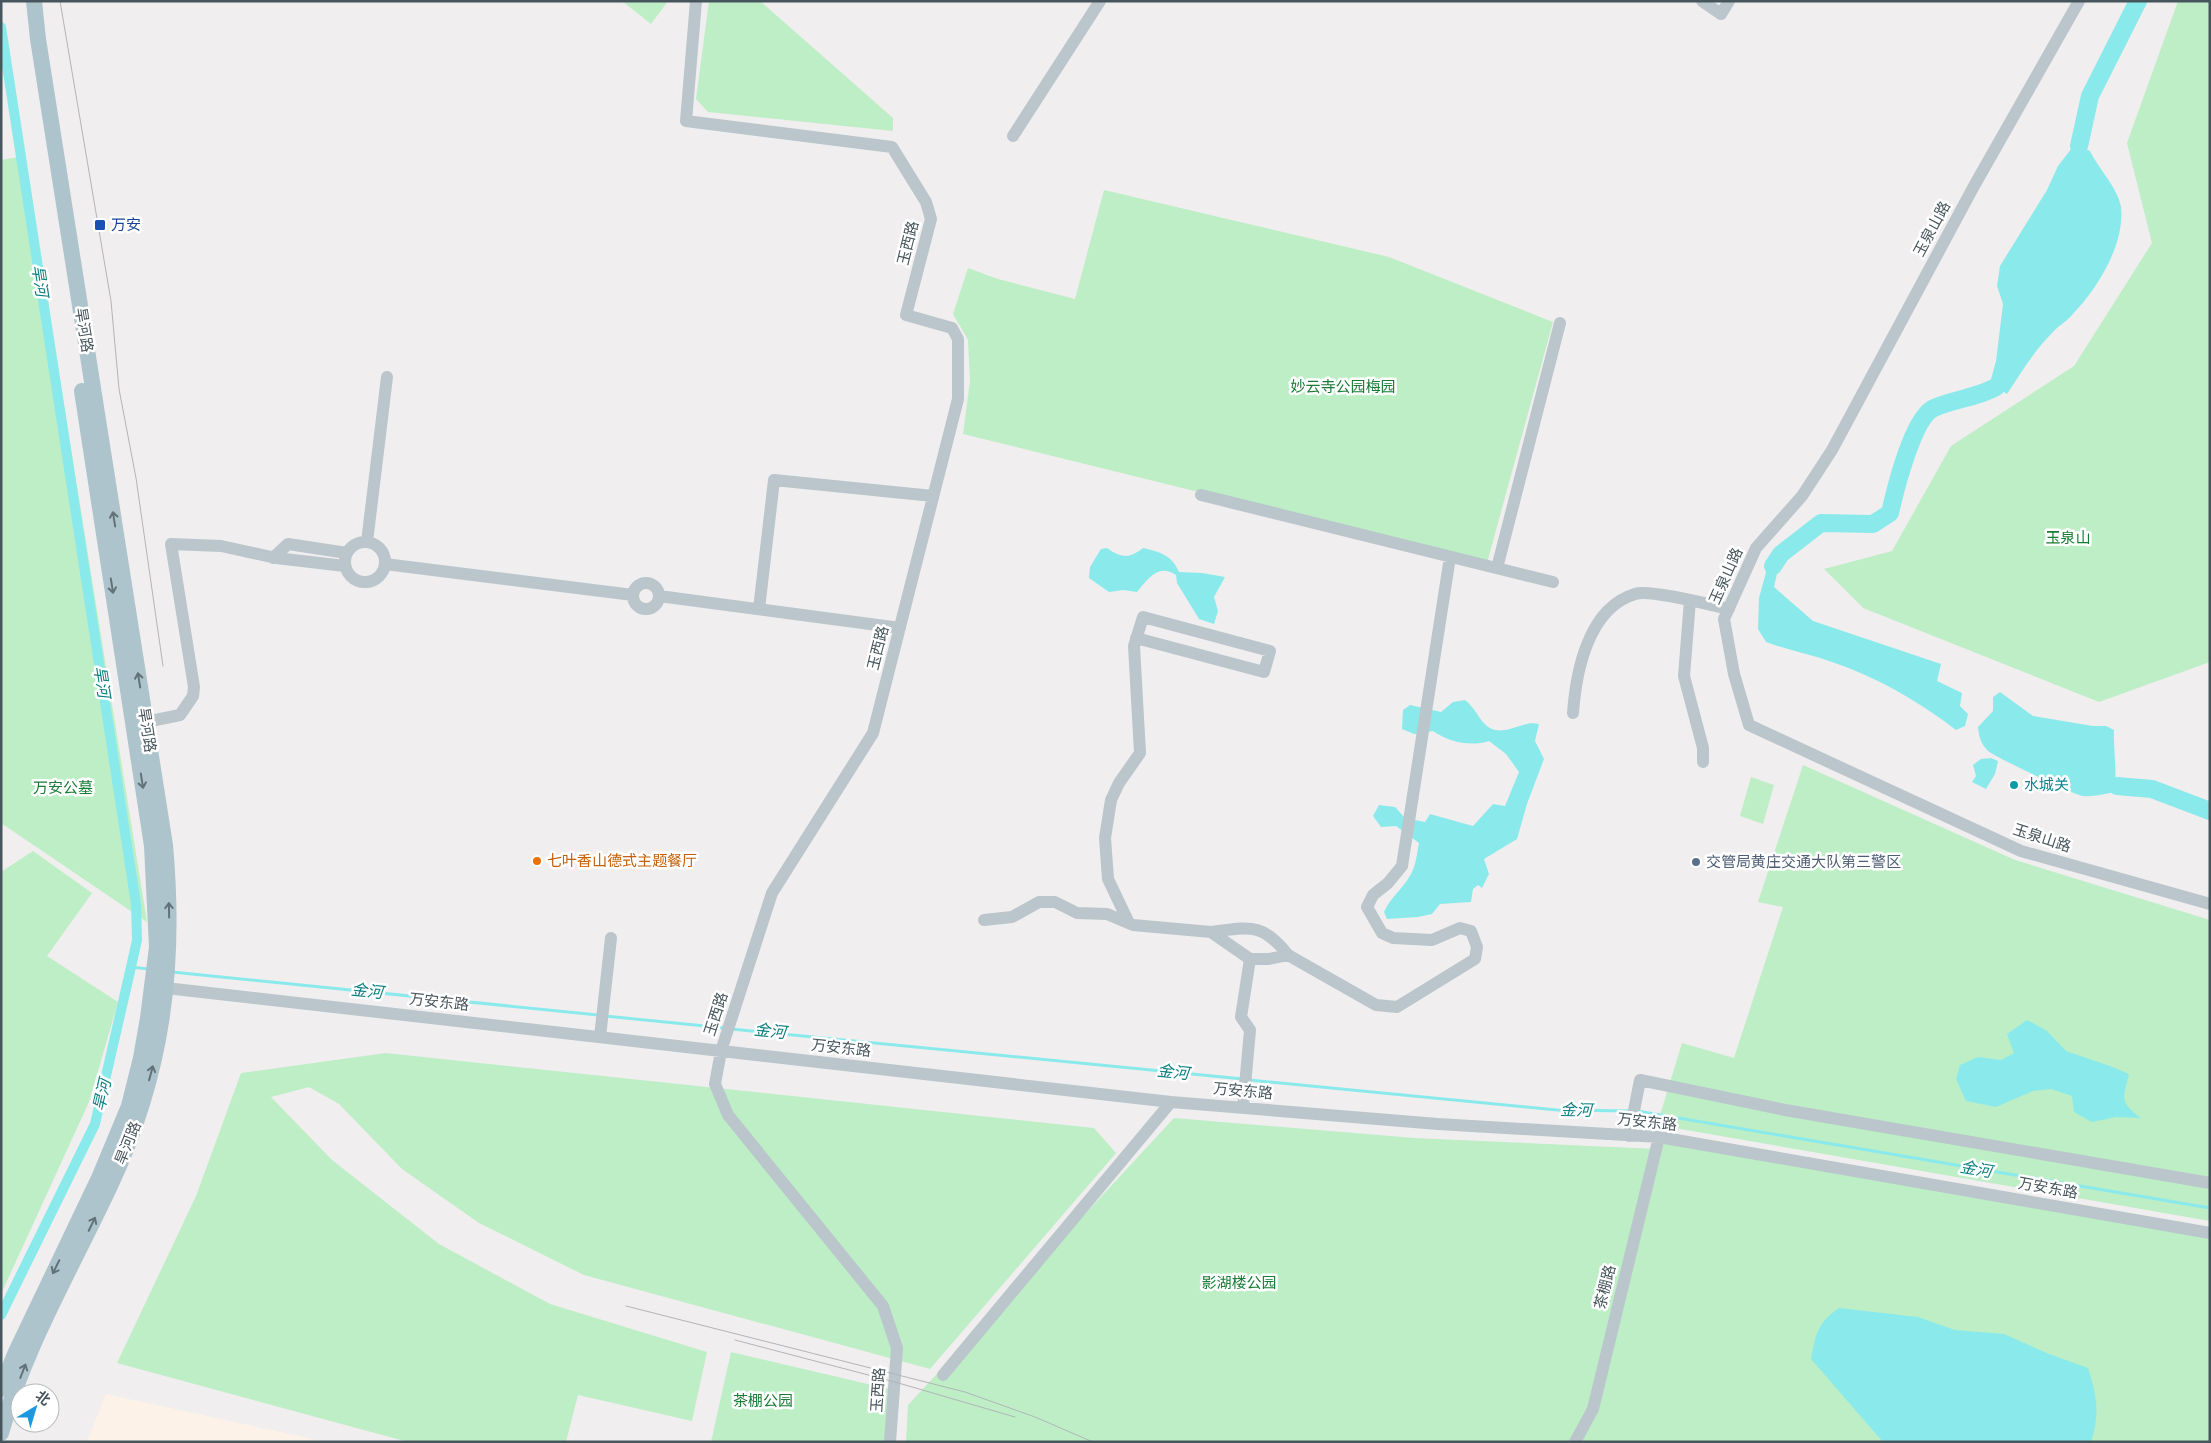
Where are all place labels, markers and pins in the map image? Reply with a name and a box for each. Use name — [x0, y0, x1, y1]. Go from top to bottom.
place label: 万安 — [111, 215, 141, 235]
marker: 万安 — [93, 218, 107, 232]
place label: 水城关 — [2024, 775, 2069, 795]
marker: 水城关 — [2008, 779, 2020, 791]
place label: 七叶香山德式主题餐厅 — [547, 851, 697, 871]
place label: 交管局黄庄交通大队第三警区 — [1706, 852, 1901, 872]
marker: 七叶香山德式主题餐厅 — [531, 855, 543, 867]
marker: 交管局黄庄交通大队第三警区 — [1690, 856, 1702, 868]

